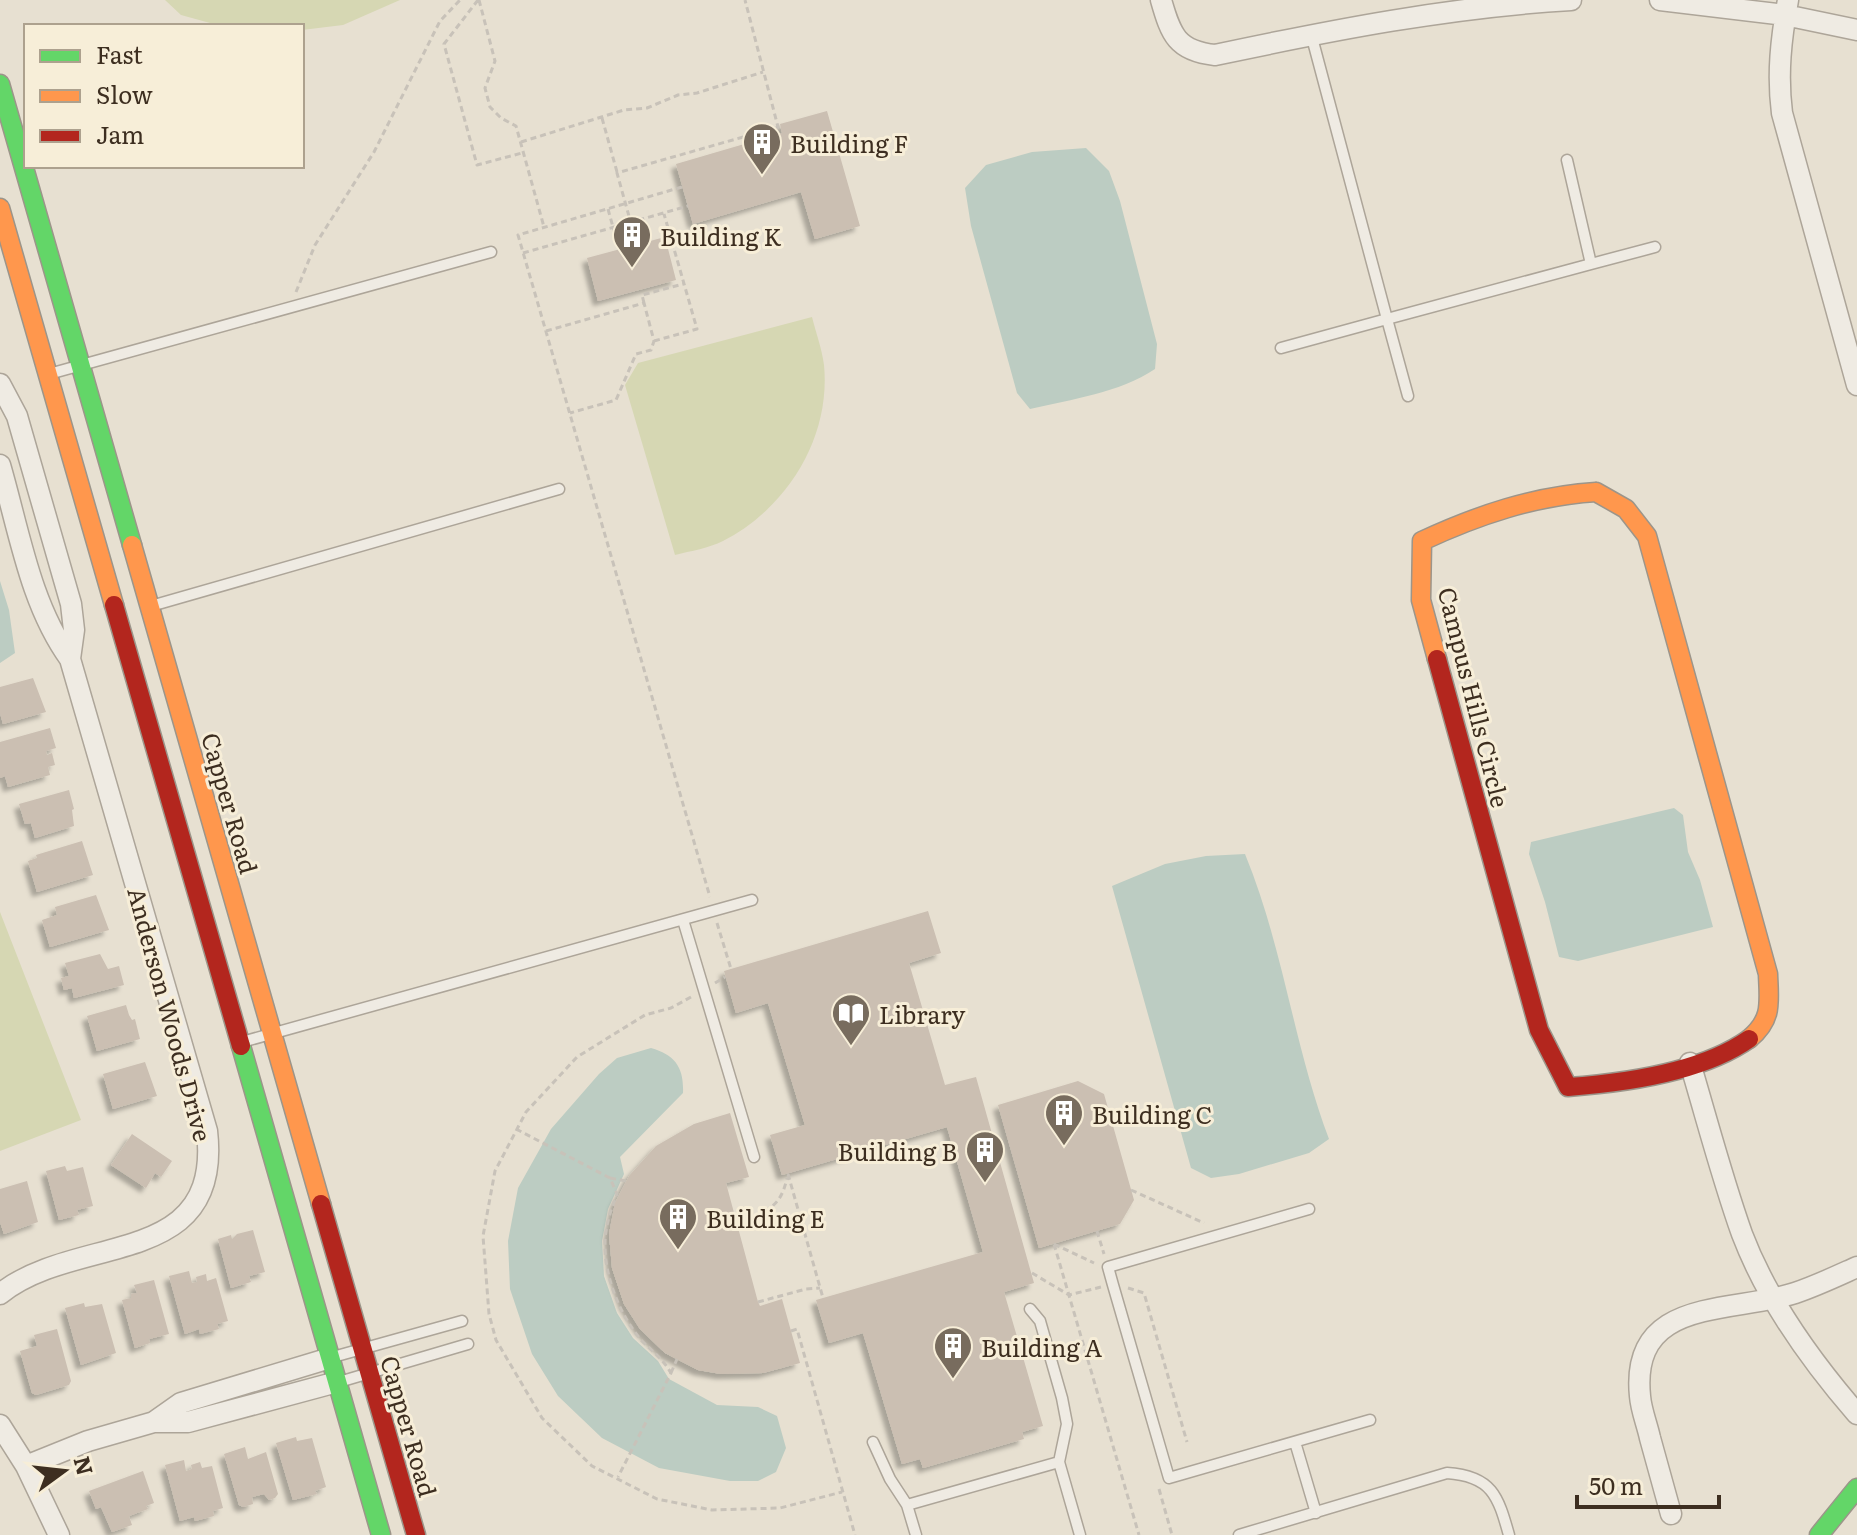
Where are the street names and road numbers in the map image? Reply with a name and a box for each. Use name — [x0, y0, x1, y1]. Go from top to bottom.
street label: Campus Hills Circle — [1431, 583, 1519, 811]
street label: Capper Road — [194, 728, 268, 878]
street label: Anderson Woods Drive — [120, 883, 222, 1145]
street label: Capper Road — [373, 1351, 447, 1501]

